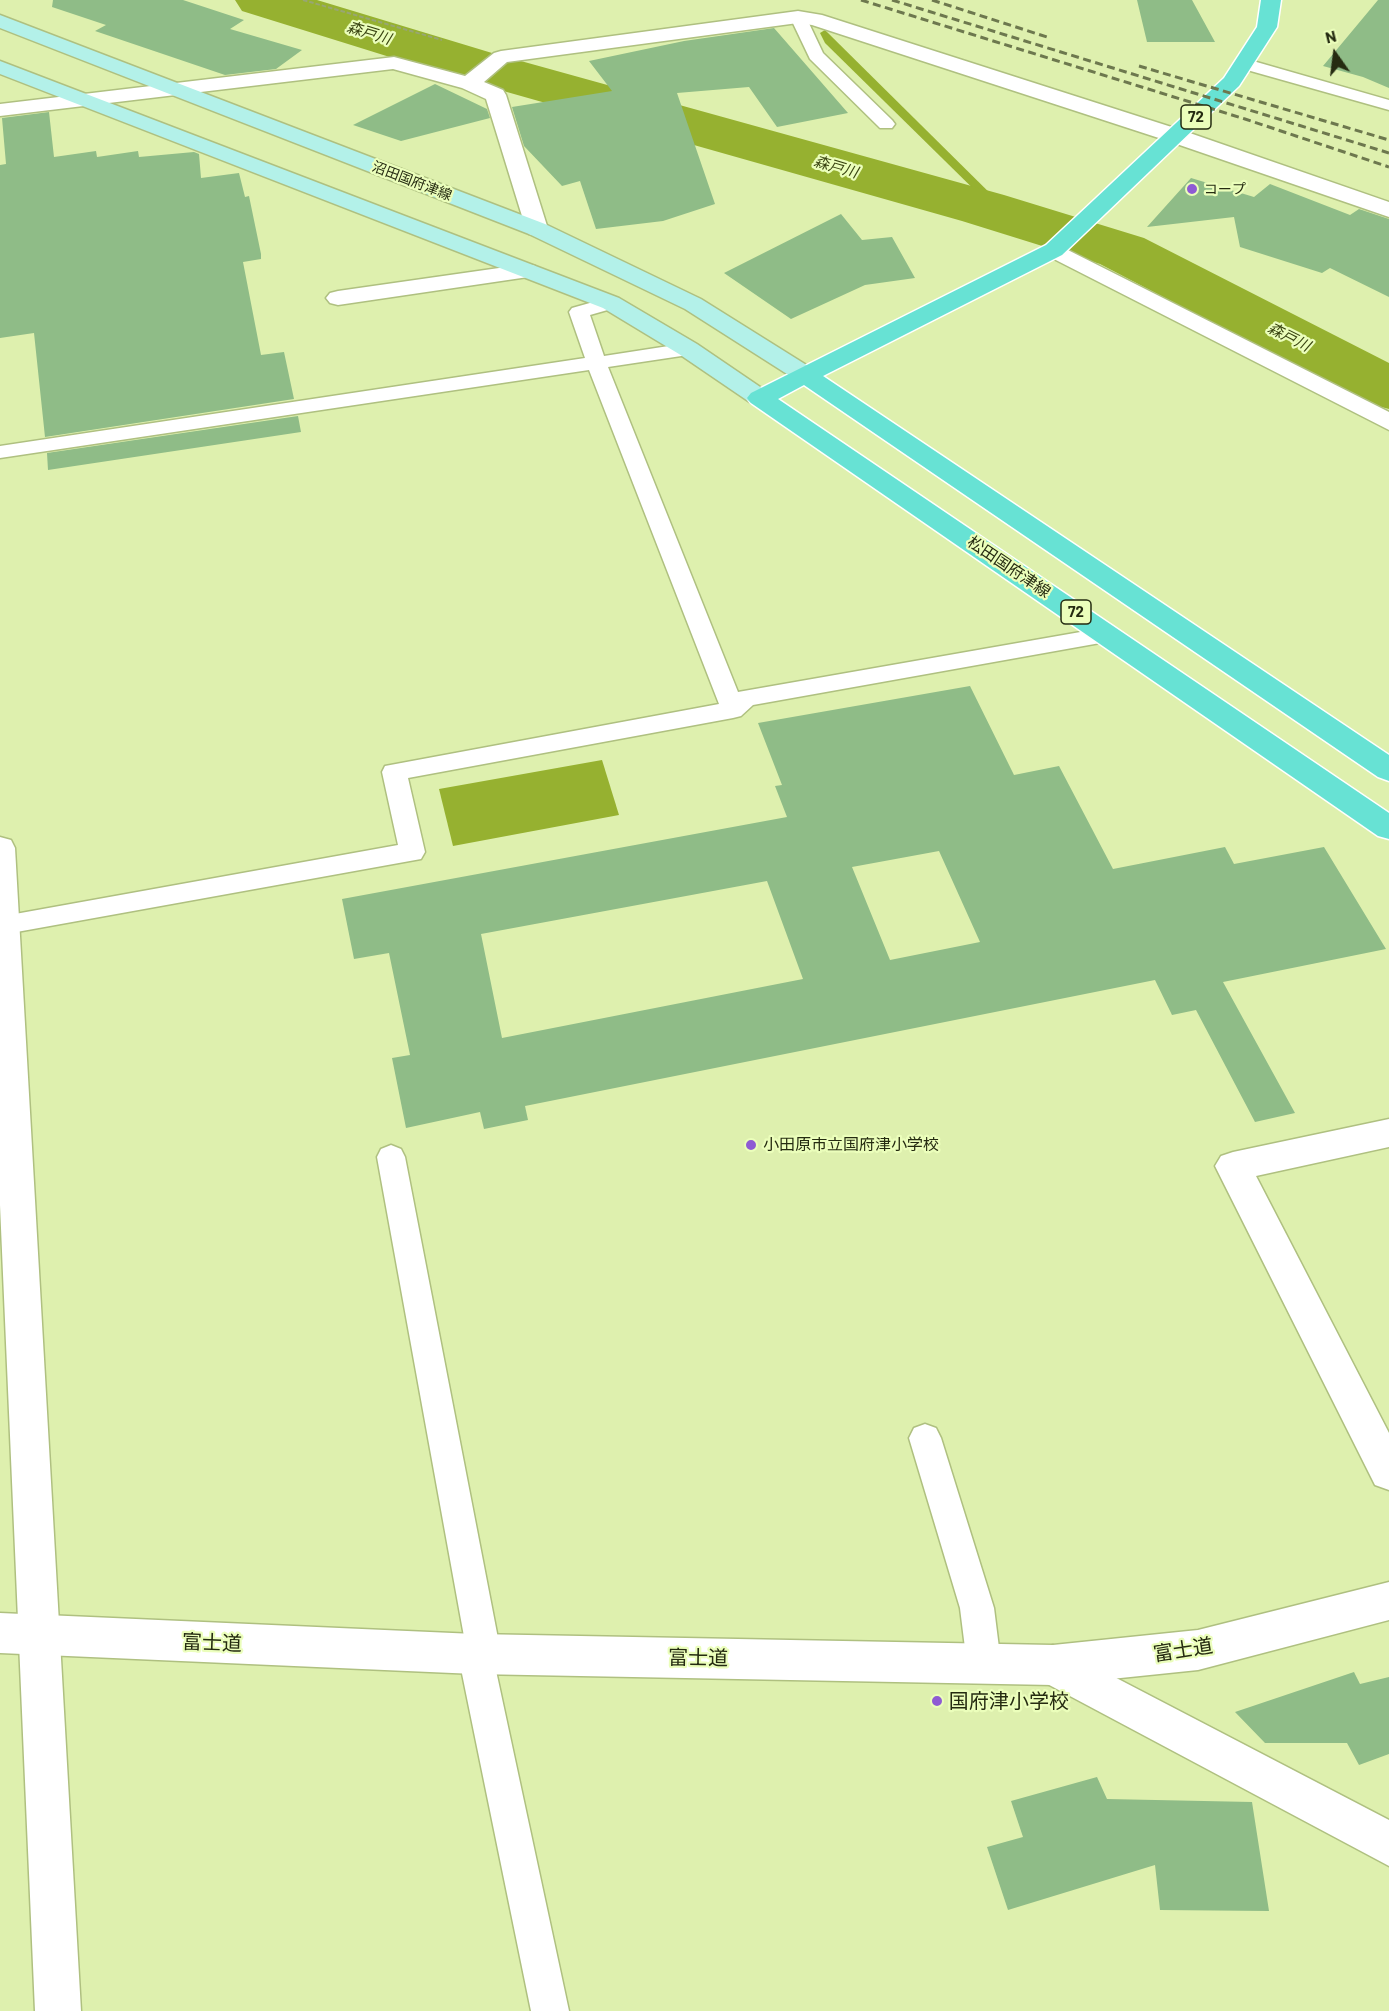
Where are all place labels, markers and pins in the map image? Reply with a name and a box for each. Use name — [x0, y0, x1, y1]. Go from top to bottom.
place label: コープ — [1204, 181, 1246, 197]
marker: コープ — [1185, 182, 1199, 196]
place label: 小田原市立国府津小学校 — [763, 1135, 939, 1155]
marker: 小田原市立国府津小学校 — [744, 1138, 758, 1152]
place label: 国府津小学校 — [949, 1689, 1069, 1713]
marker: 国府津小学校 — [930, 1694, 944, 1708]

